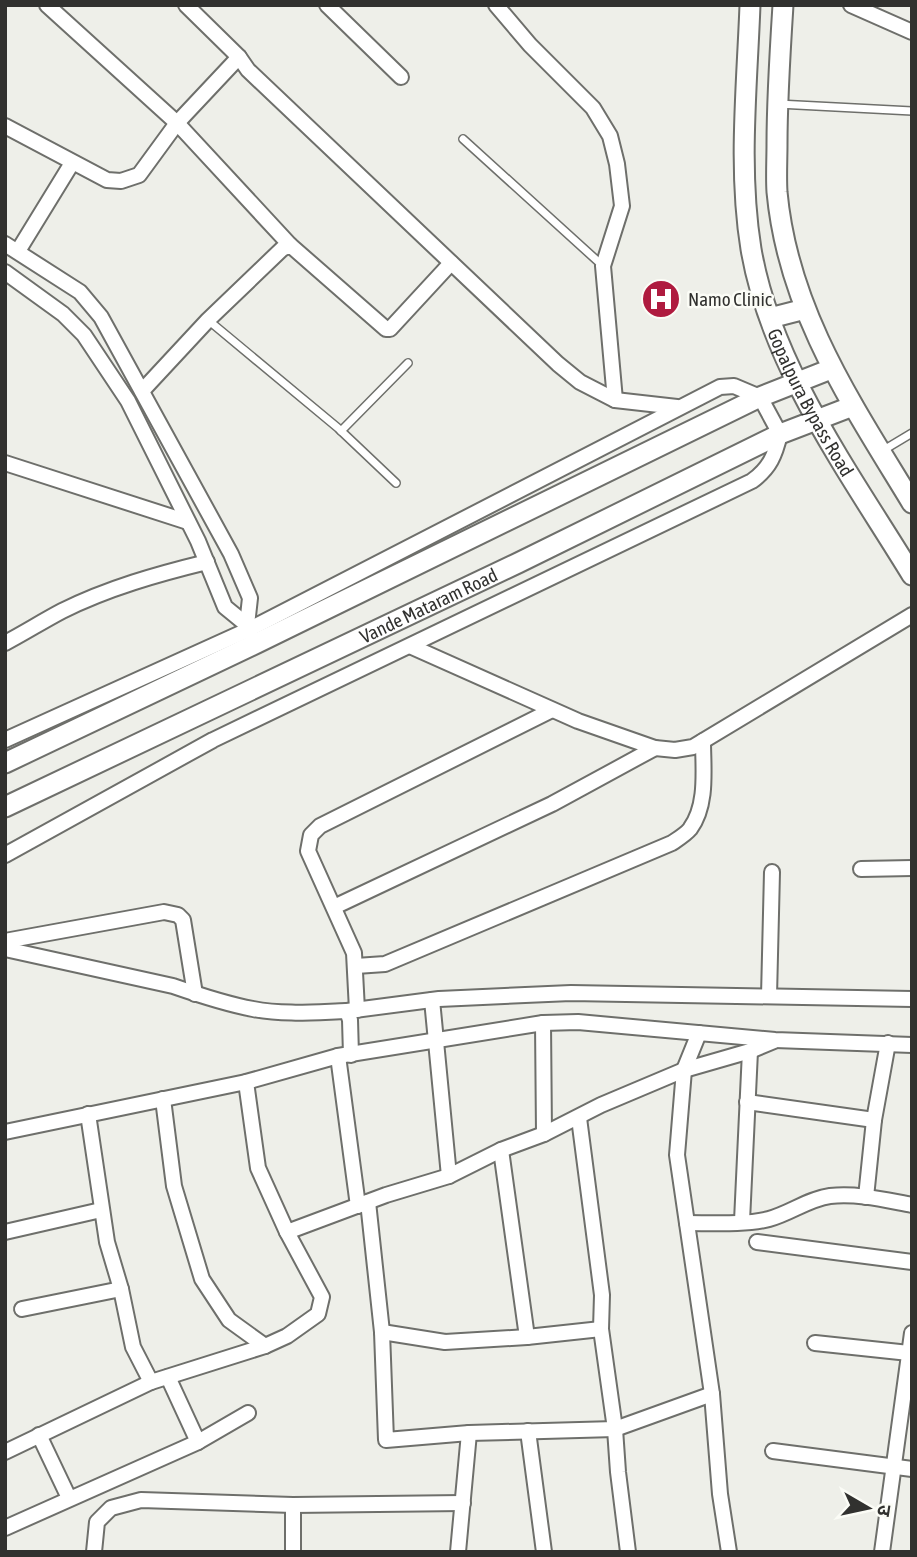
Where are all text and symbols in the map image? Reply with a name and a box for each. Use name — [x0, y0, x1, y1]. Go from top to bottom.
hospital icon: Namo Clinic — [640, 278, 682, 320]
place label: Namo Clinic — [688, 288, 773, 310]
street label: Gopalpura Bypass Road — [763, 325, 858, 480]
street label: Vande Mataram Road — [356, 563, 501, 648]
north arrow — [833, 1473, 903, 1543]
text: उ — [873, 1503, 897, 1519]

